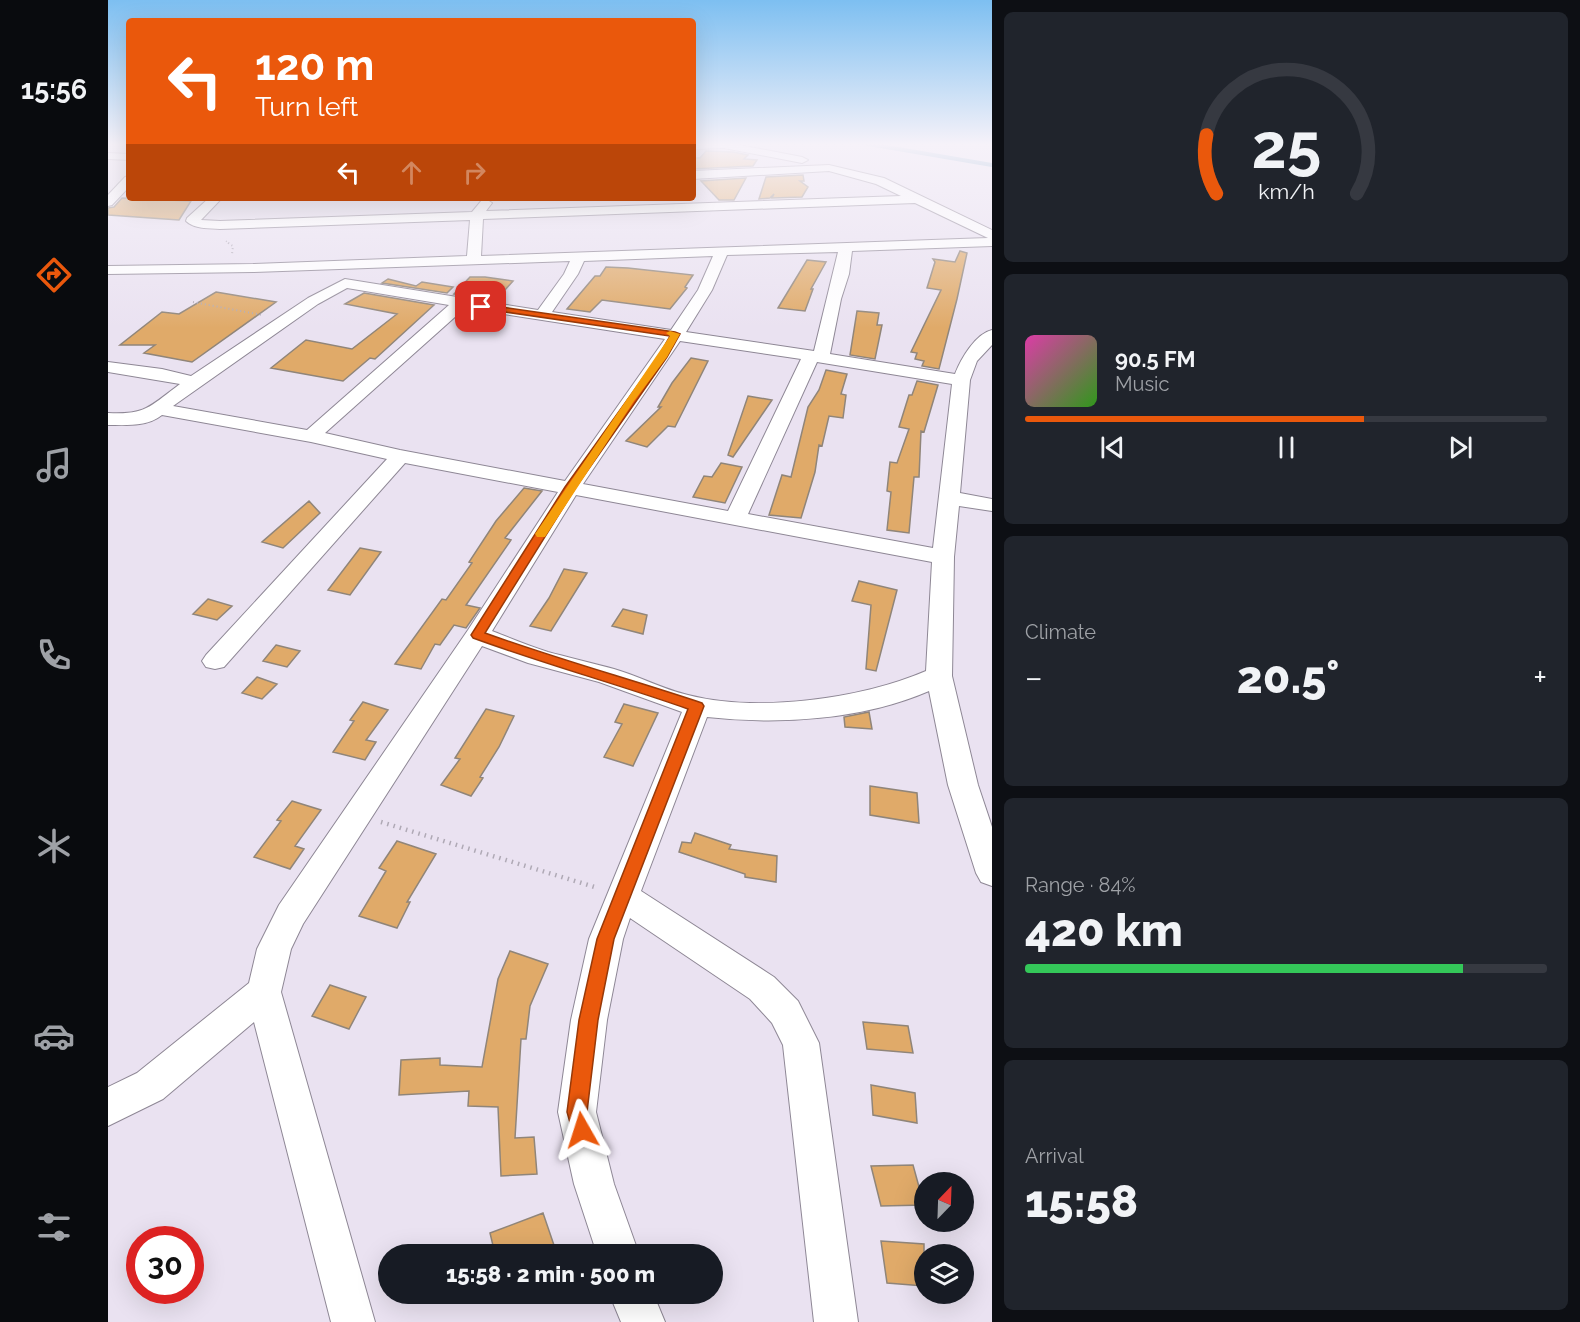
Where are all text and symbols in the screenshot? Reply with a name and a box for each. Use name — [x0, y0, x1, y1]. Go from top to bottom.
text: 120 m — [255, 41, 374, 90]
icon: left — [156, 42, 234, 120]
text: 15:56 — [21, 74, 87, 105]
text: Turn left — [255, 91, 358, 122]
text: 25 — [1251, 109, 1321, 183]
icon: left — [332, 156, 365, 189]
icon: ahead — [395, 156, 428, 189]
icon: right — [458, 156, 491, 189]
text: km/h — [1258, 179, 1314, 204]
icon: directions — [33, 254, 75, 296]
pin — [455, 281, 506, 332]
icon: arrive — [464, 290, 497, 323]
text: 90.5 FM — [1115, 346, 1196, 372]
text: Music — [1115, 372, 1169, 396]
icon: previous — [1096, 431, 1129, 464]
icon: pause — [1270, 431, 1303, 464]
icon: next — [1444, 431, 1477, 464]
icon: music — [33, 444, 75, 486]
text: Climate — [1025, 620, 1096, 644]
icon: phone — [33, 634, 75, 676]
text: 20.5° — [1237, 651, 1339, 704]
text: − — [1025, 658, 1043, 697]
text: + — [1533, 658, 1547, 697]
icon: climate — [33, 825, 75, 867]
text: Range · 84% — [1025, 873, 1136, 897]
text: 420 km — [1025, 904, 1183, 957]
icon: car — [33, 1015, 75, 1057]
position arrow — [550, 1098, 614, 1162]
text: Arrival — [1025, 1144, 1084, 1168]
north arrow — [914, 1172, 974, 1232]
map controls — [914, 1172, 974, 1304]
text: 15:58 — [1025, 1175, 1138, 1228]
icon: filters — [33, 1206, 75, 1248]
speed limit sign: 30 — [126, 1226, 204, 1304]
button: layers — [914, 1244, 974, 1304]
text: 15:58 · 2 min · 500 m — [446, 1261, 655, 1287]

